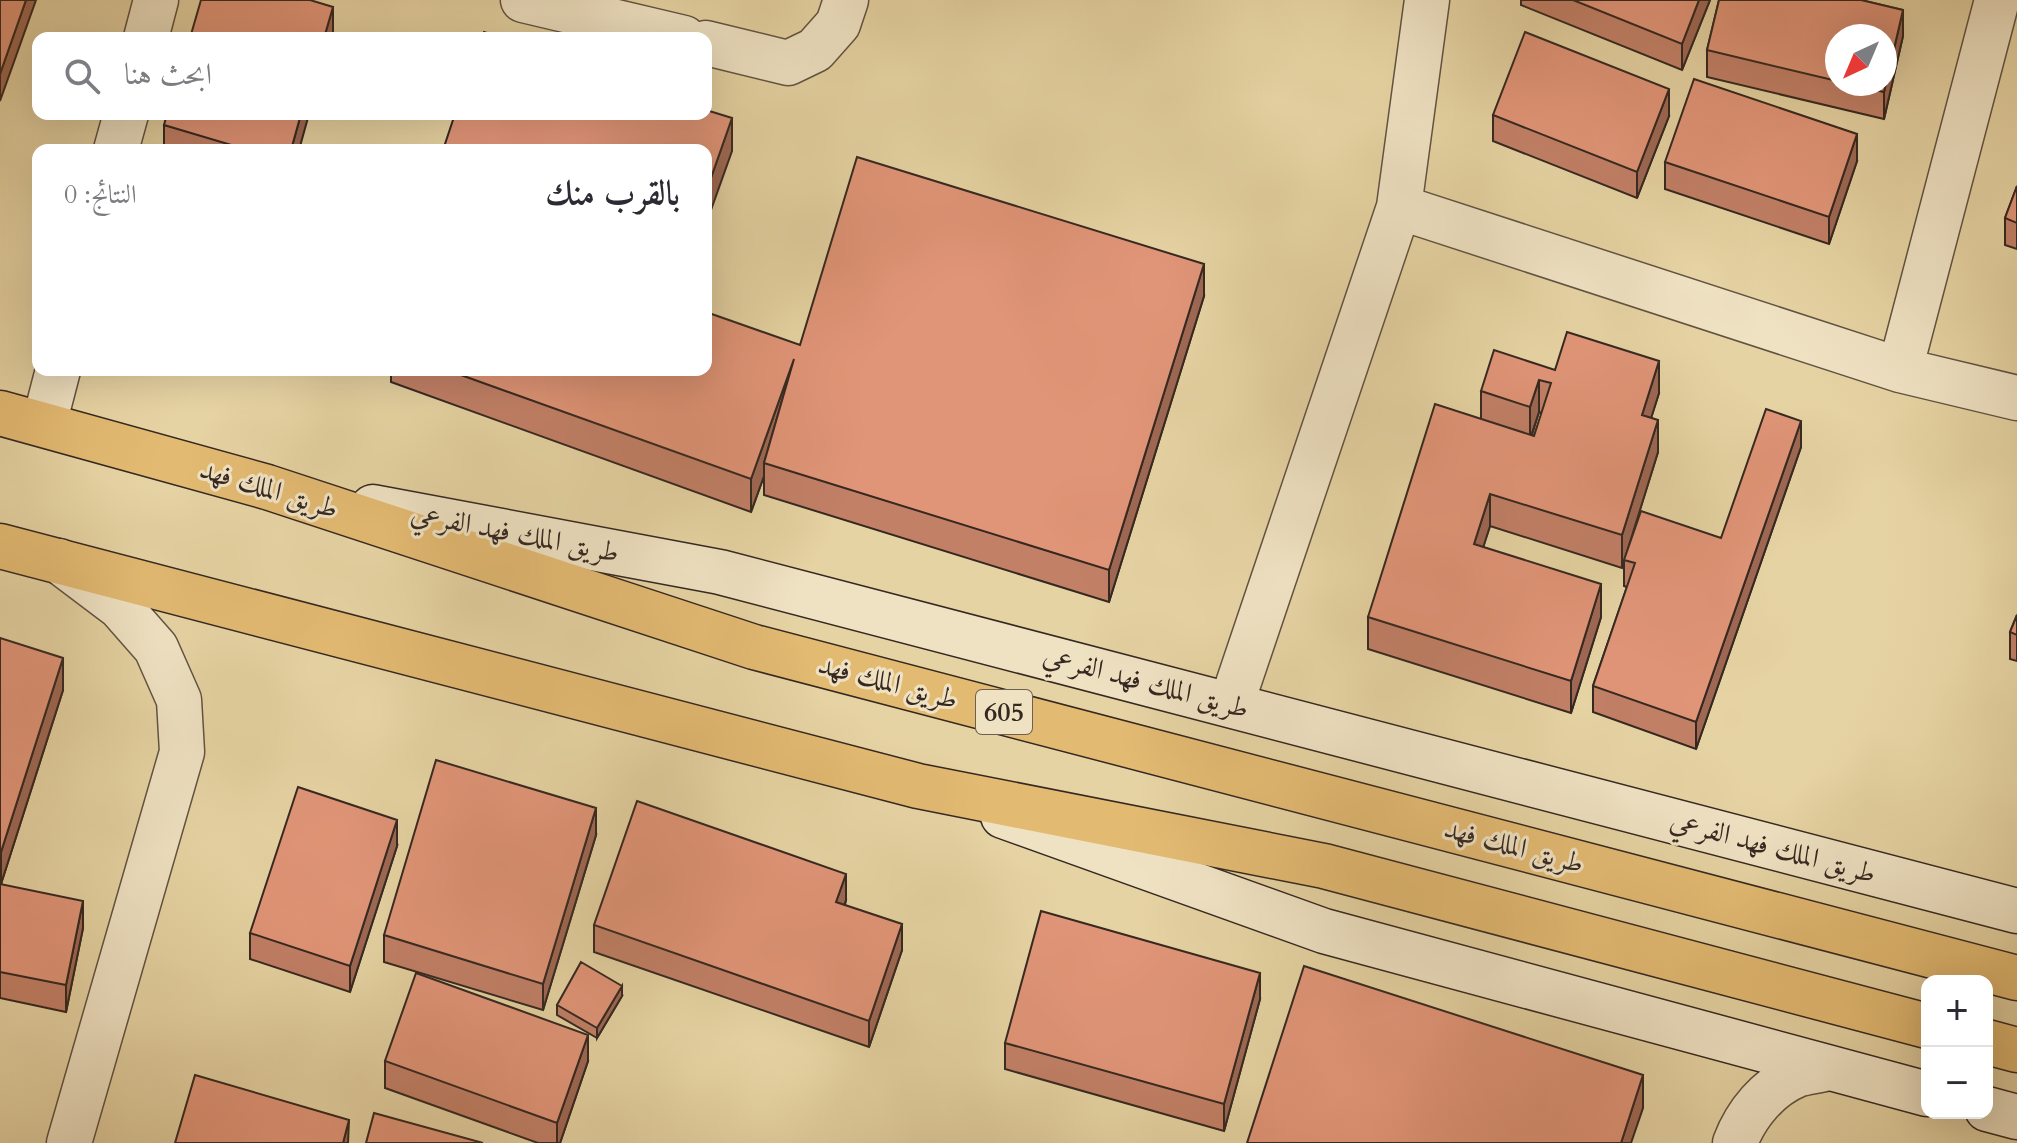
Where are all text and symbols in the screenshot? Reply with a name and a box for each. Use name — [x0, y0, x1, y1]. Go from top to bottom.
north arrow — [1825, 24, 1897, 96]
search box — [32, 32, 712, 120]
icon: search — [60, 54, 104, 98]
text: ابحث هنا — [124, 54, 212, 95]
text: بالقرب منك — [545, 170, 680, 216]
text: النتائج: 0 — [64, 177, 137, 212]
street label: طريق الملك فهد — [195, 450, 343, 528]
street label: طريق الملك فهد الفرعي — [407, 494, 623, 575]
street label: طريق الملك فهد الفرعي — [1038, 636, 1253, 731]
street label: طريق الملك فهد — [814, 645, 962, 719]
road number: 605 — [976, 690, 1032, 734]
street label: طريق الملك فهد الفرعي — [1665, 801, 1880, 896]
street label: طريق الملك فهد — [1440, 809, 1588, 883]
map controls — [1921, 975, 1993, 1119]
button: + — [1921, 975, 1993, 1047]
button: − — [1921, 1047, 1993, 1119]

